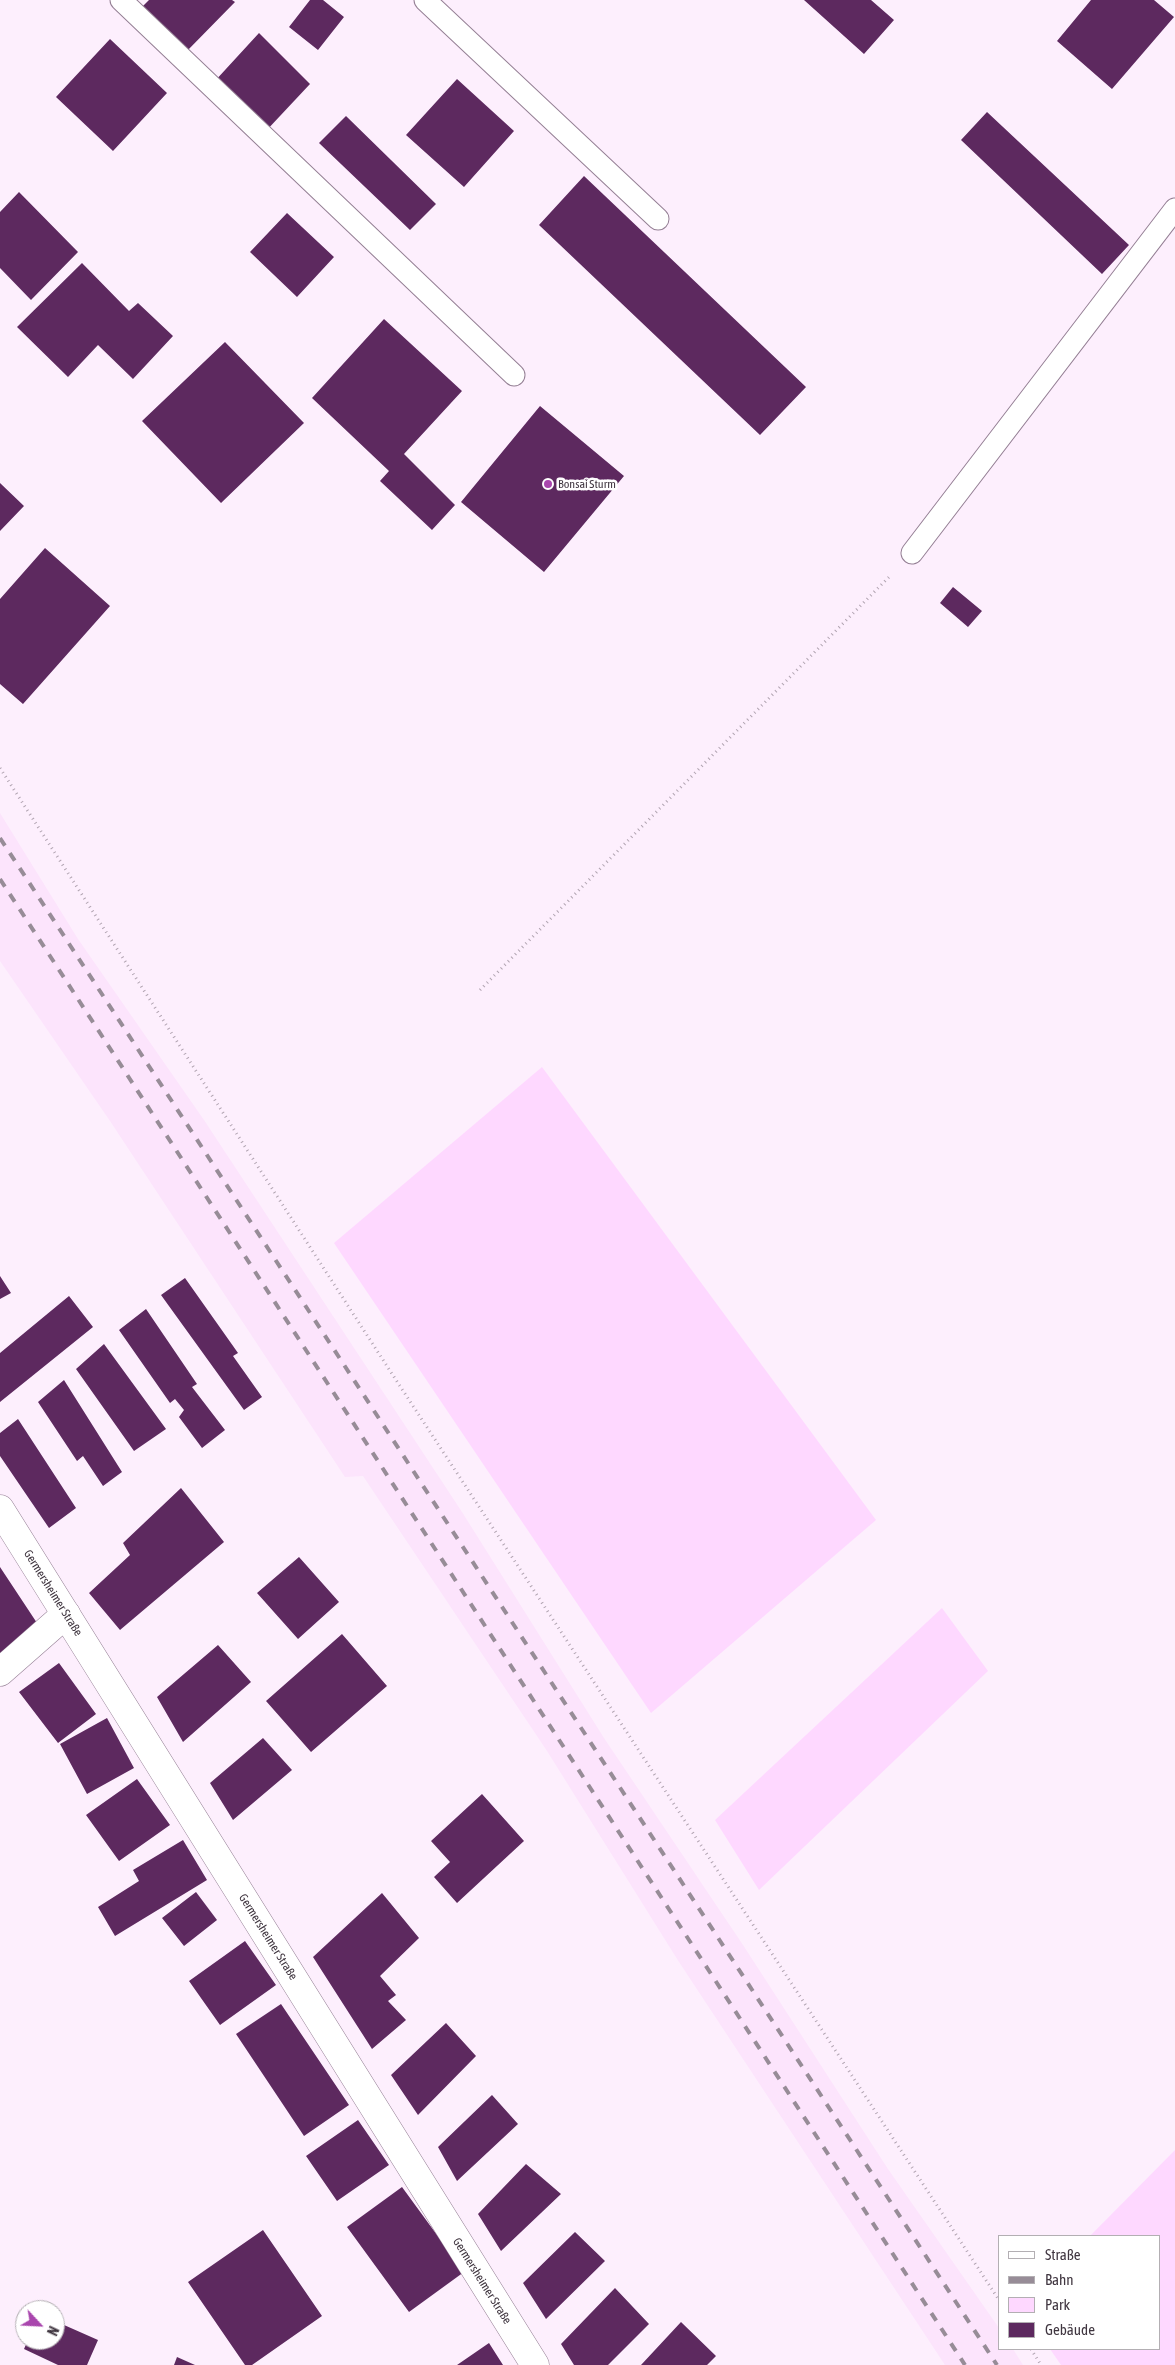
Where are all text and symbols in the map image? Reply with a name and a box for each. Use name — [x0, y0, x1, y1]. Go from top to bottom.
place label: Bonsai Sturm — [558, 477, 616, 491]
marker: Bonsai Sturm — [542, 478, 554, 490]
street label: Germersheimer Straße — [21, 1547, 85, 1639]
street label: Germersheimer Straße — [236, 1891, 300, 1983]
street label: Germersheimer Straße — [450, 2235, 514, 2327]
legend — [998, 2235, 1160, 2350]
text: Straße — [1045, 2246, 1081, 2263]
text: Bahn — [1045, 2271, 1074, 2288]
text: Park — [1045, 2296, 1070, 2313]
north arrow — [15, 2300, 65, 2350]
text: Gebäude — [1045, 2321, 1095, 2338]
text: N — [44, 2324, 62, 2338]

